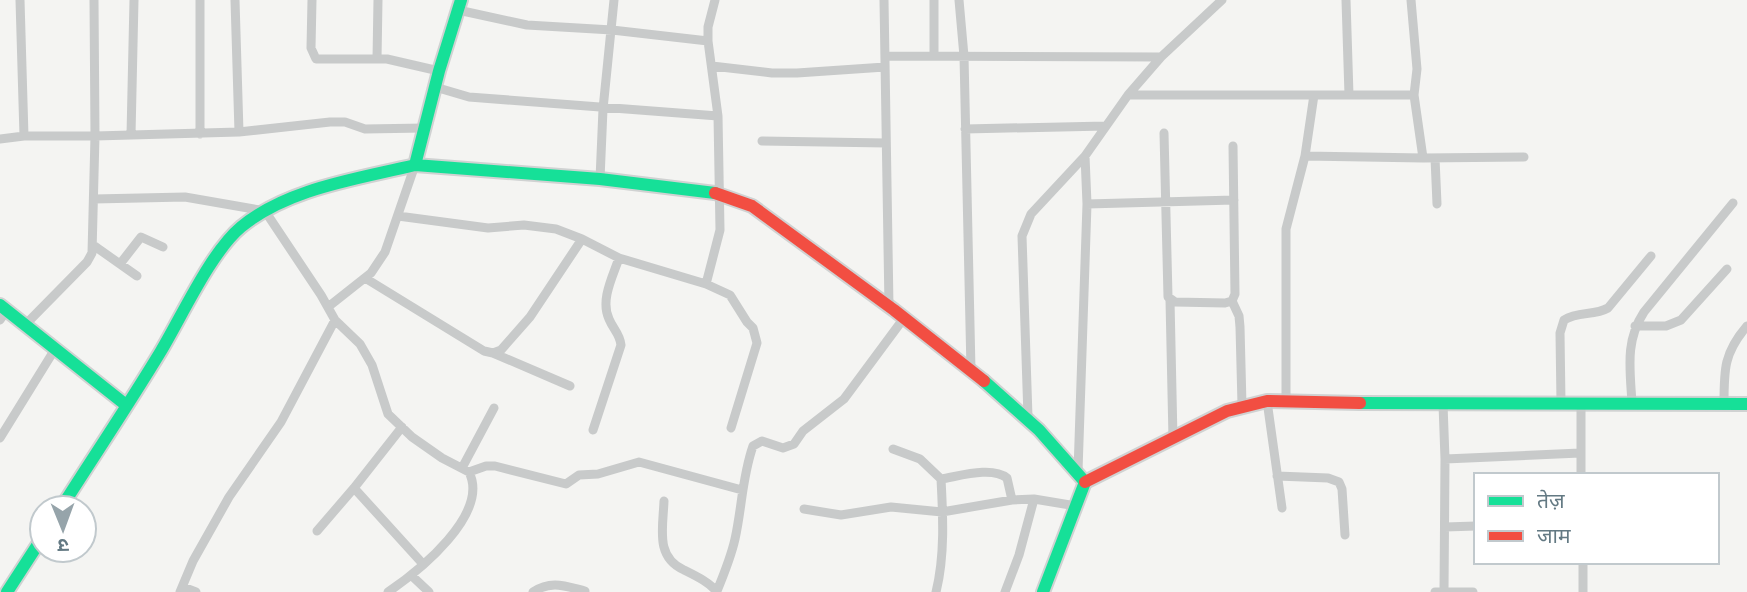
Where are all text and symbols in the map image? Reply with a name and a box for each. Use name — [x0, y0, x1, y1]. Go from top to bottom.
legend — [1474, 473, 1719, 564]
text: तेज़ — [1537, 487, 1565, 513]
north arrow — [28, 494, 98, 564]
text: जाम — [1537, 522, 1571, 548]
text: उ — [57, 535, 69, 558]

